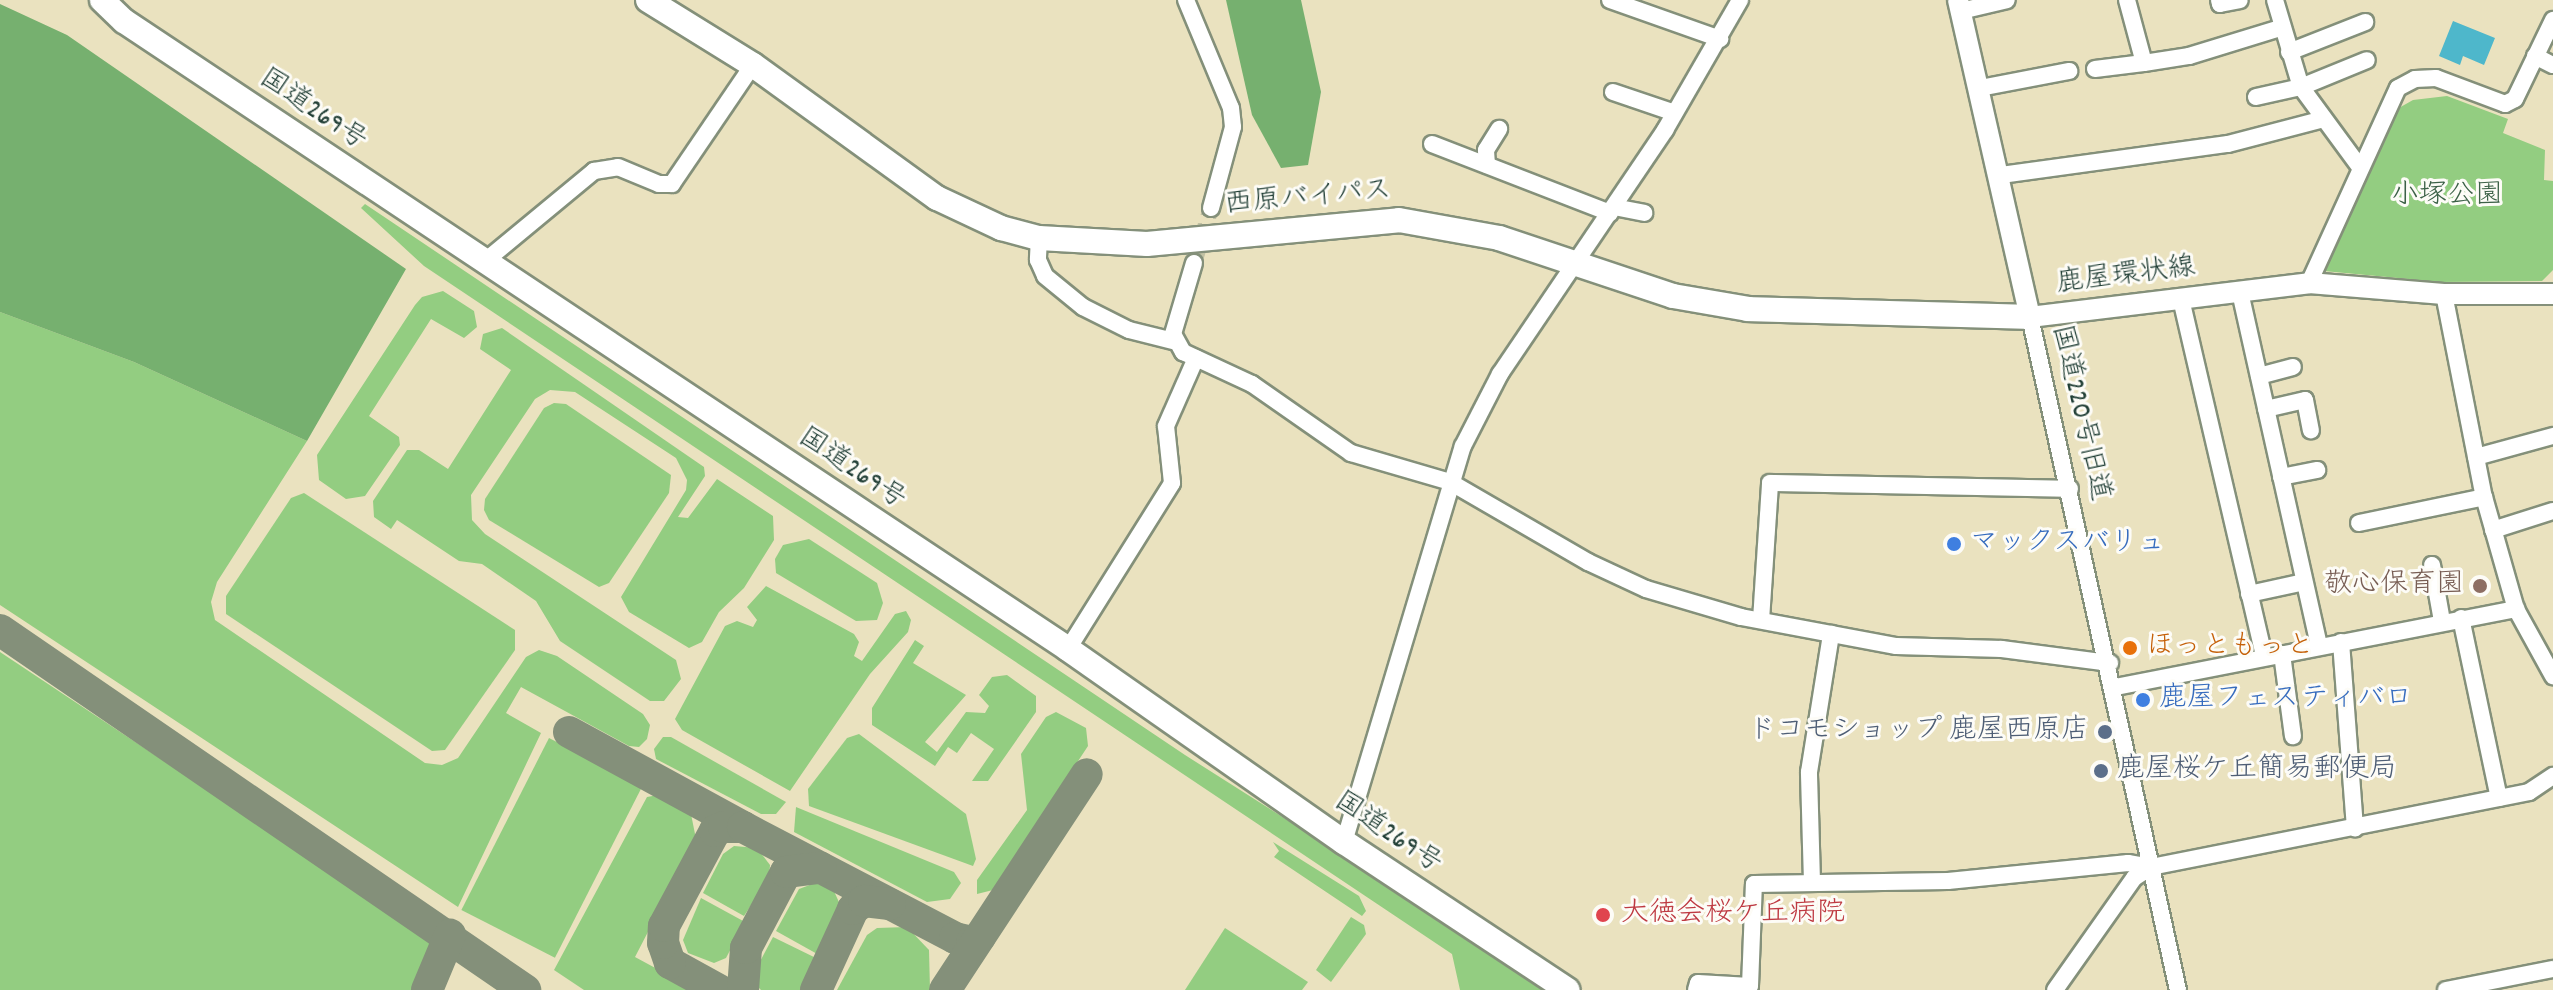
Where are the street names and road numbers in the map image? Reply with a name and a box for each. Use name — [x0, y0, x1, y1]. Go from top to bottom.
street label: 国道269号 — [252, 63, 372, 159]
street label: 西原バイパス — [1223, 175, 1393, 223]
street label: 鹿屋環状線 — [2054, 252, 2198, 302]
street label: 国道220号旧道 — [2042, 322, 2116, 504]
street label: 国道269号 — [791, 422, 911, 518]
street label: 国道269号 — [1327, 786, 1447, 882]

